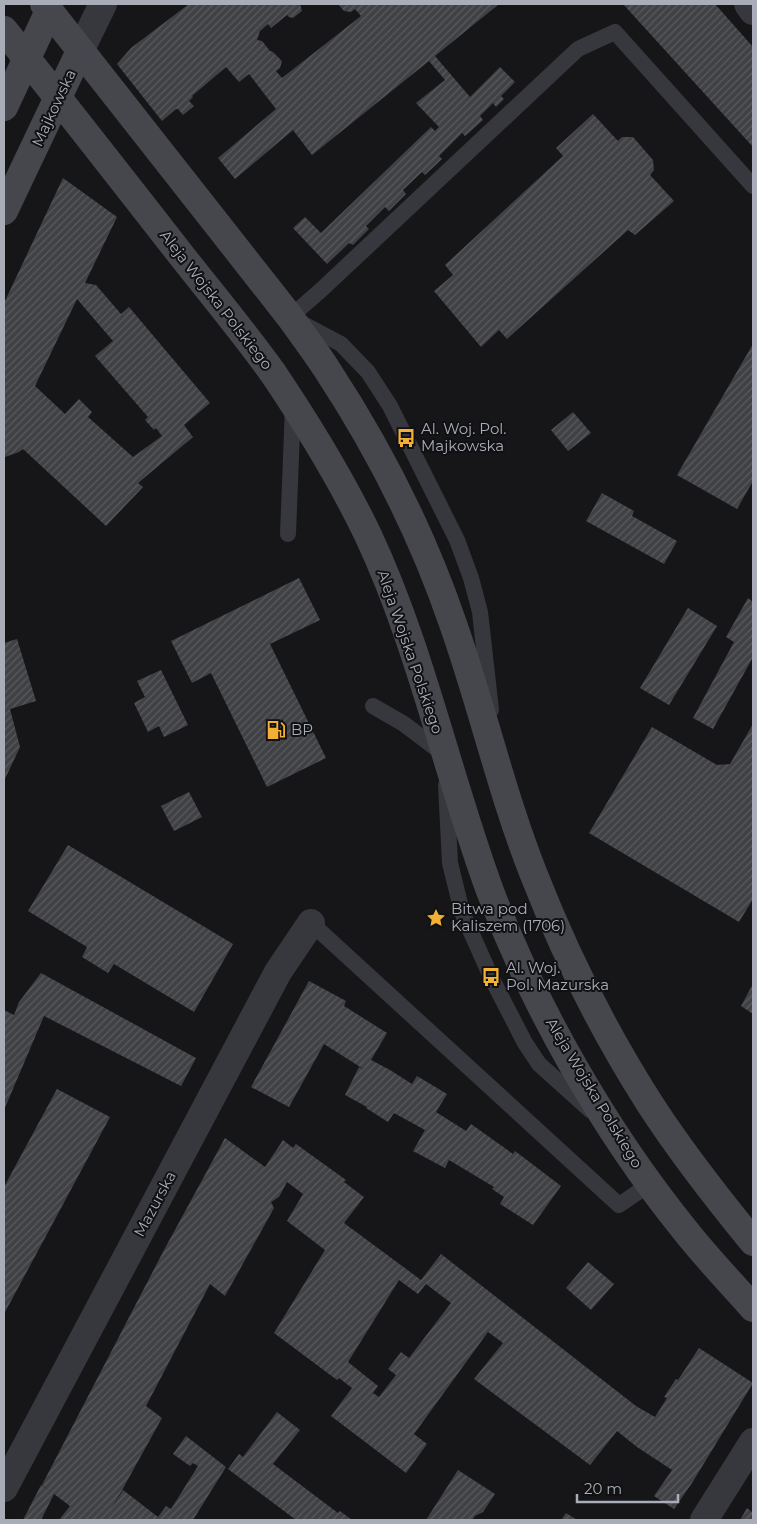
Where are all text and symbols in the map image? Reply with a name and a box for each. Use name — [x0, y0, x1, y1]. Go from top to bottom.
street label: Majkowska — [27, 66, 80, 150]
street label: Aleja Wojska Polskiego — [156, 226, 277, 373]
place label: Al. Woj. Pol. Majkowska — [421, 419, 507, 455]
bus stop icon: Al. Woj. Pol. Majkowska — [395, 427, 417, 449]
street label: Aleja Wojska Polskiego — [373, 567, 447, 736]
fuel station icon: BP — [265, 719, 287, 741]
place label: BP — [291, 720, 313, 739]
place label: Bitwa pod Kaliszem (1706) — [451, 899, 565, 935]
place icon: Bitwa pod Kaliszem (1706) — [425, 907, 447, 929]
place label: Al. Woj. Pol. Mazurska — [506, 958, 609, 994]
bus stop icon: Al. Woj. Pol. Mazurska — [480, 966, 502, 988]
street label: Aleja Wojska Polskiego — [542, 1014, 647, 1171]
street label: Mazurska — [129, 1168, 180, 1240]
scale bar — [577, 1472, 678, 1504]
text: 20 m — [584, 1479, 622, 1498]

